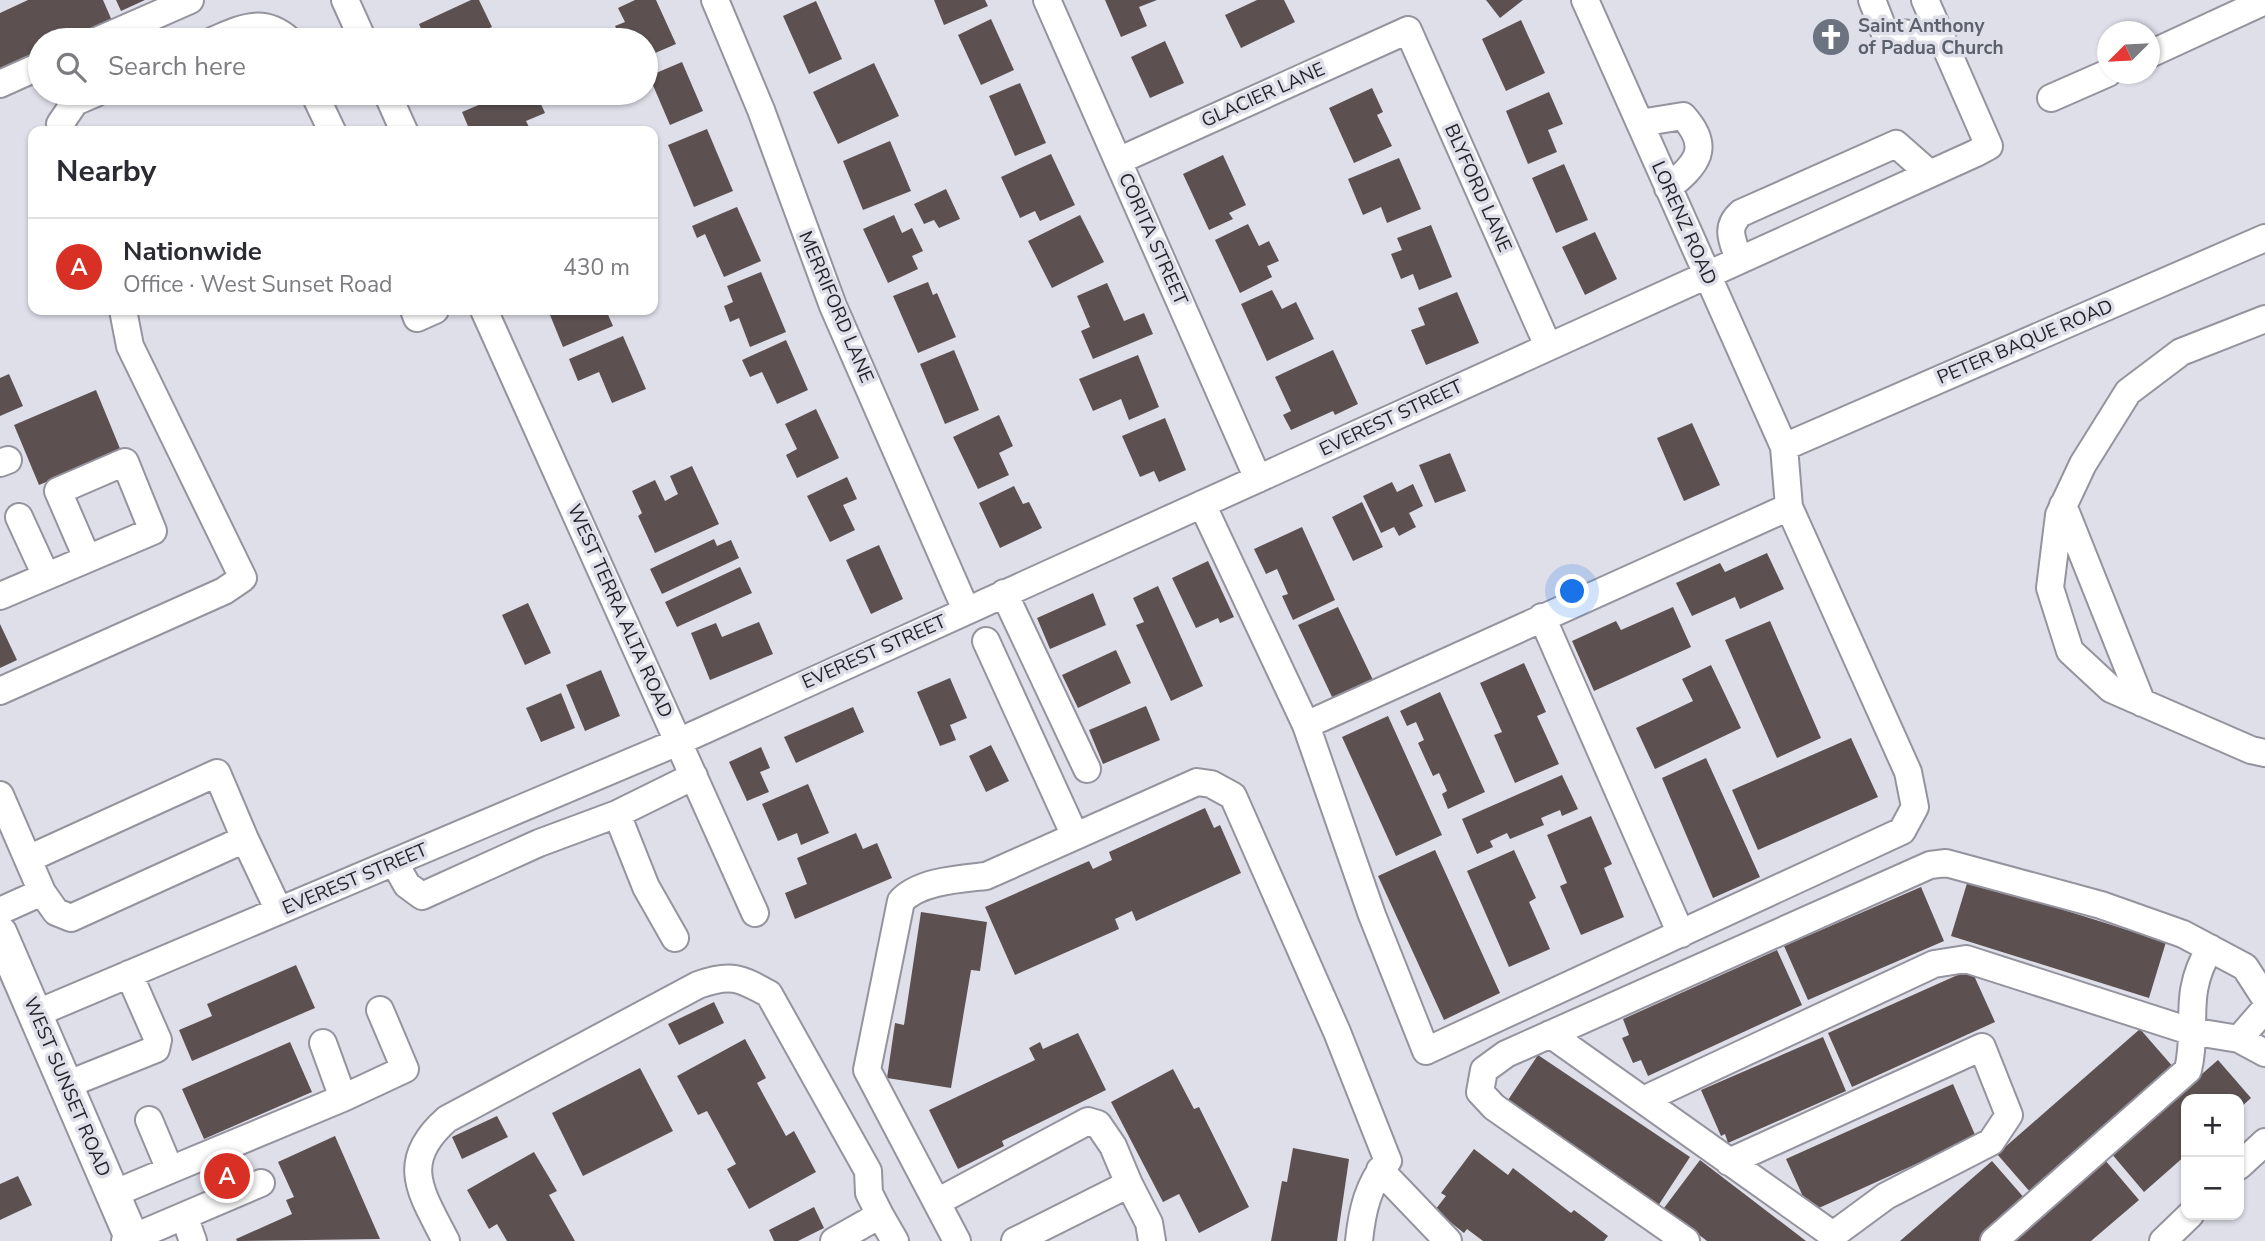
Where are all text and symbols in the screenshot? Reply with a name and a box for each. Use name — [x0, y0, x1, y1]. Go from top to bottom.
place label: Saint Anthony of Padua Church — [1858, 13, 2004, 61]
church icon: Saint Anthony of Padua Church — [1810, 16, 1852, 58]
north arrow — [2097, 21, 2160, 84]
search box — [28, 28, 658, 105]
icon: search — [52, 48, 90, 86]
text: Search here — [108, 49, 246, 84]
street label: GLACIER LANE — [1197, 56, 1329, 134]
street label: BLYFORD LANE — [1438, 120, 1518, 256]
text: Nearby — [56, 151, 156, 192]
street label: LORENZ ROAD — [1645, 157, 1723, 289]
street label: CORITA STREET — [1112, 169, 1194, 310]
street label: MERRIFORD LANE — [792, 227, 880, 387]
text: Nationwide — [123, 234, 262, 269]
text: A — [70, 252, 88, 283]
text: 430 m — [563, 252, 630, 283]
text: Office · West Sunset Road — [123, 269, 393, 300]
street label: PETER BAQUE ROAD — [1933, 293, 2117, 391]
street label: EVEREST STREET — [1315, 373, 1467, 463]
street label: WEST TERRA ALTA ROAD — [561, 500, 679, 722]
your location — [1555, 574, 1589, 608]
street label: EVEREST STREET — [798, 608, 951, 695]
street label: EVEREST STREET — [278, 836, 432, 921]
street label: WEST SUNSET ROAD — [17, 993, 117, 1181]
map controls — [2181, 1094, 2244, 1220]
button: + — [2181, 1094, 2244, 1157]
pin: A — [204, 1150, 250, 1202]
button: − — [2181, 1157, 2244, 1220]

